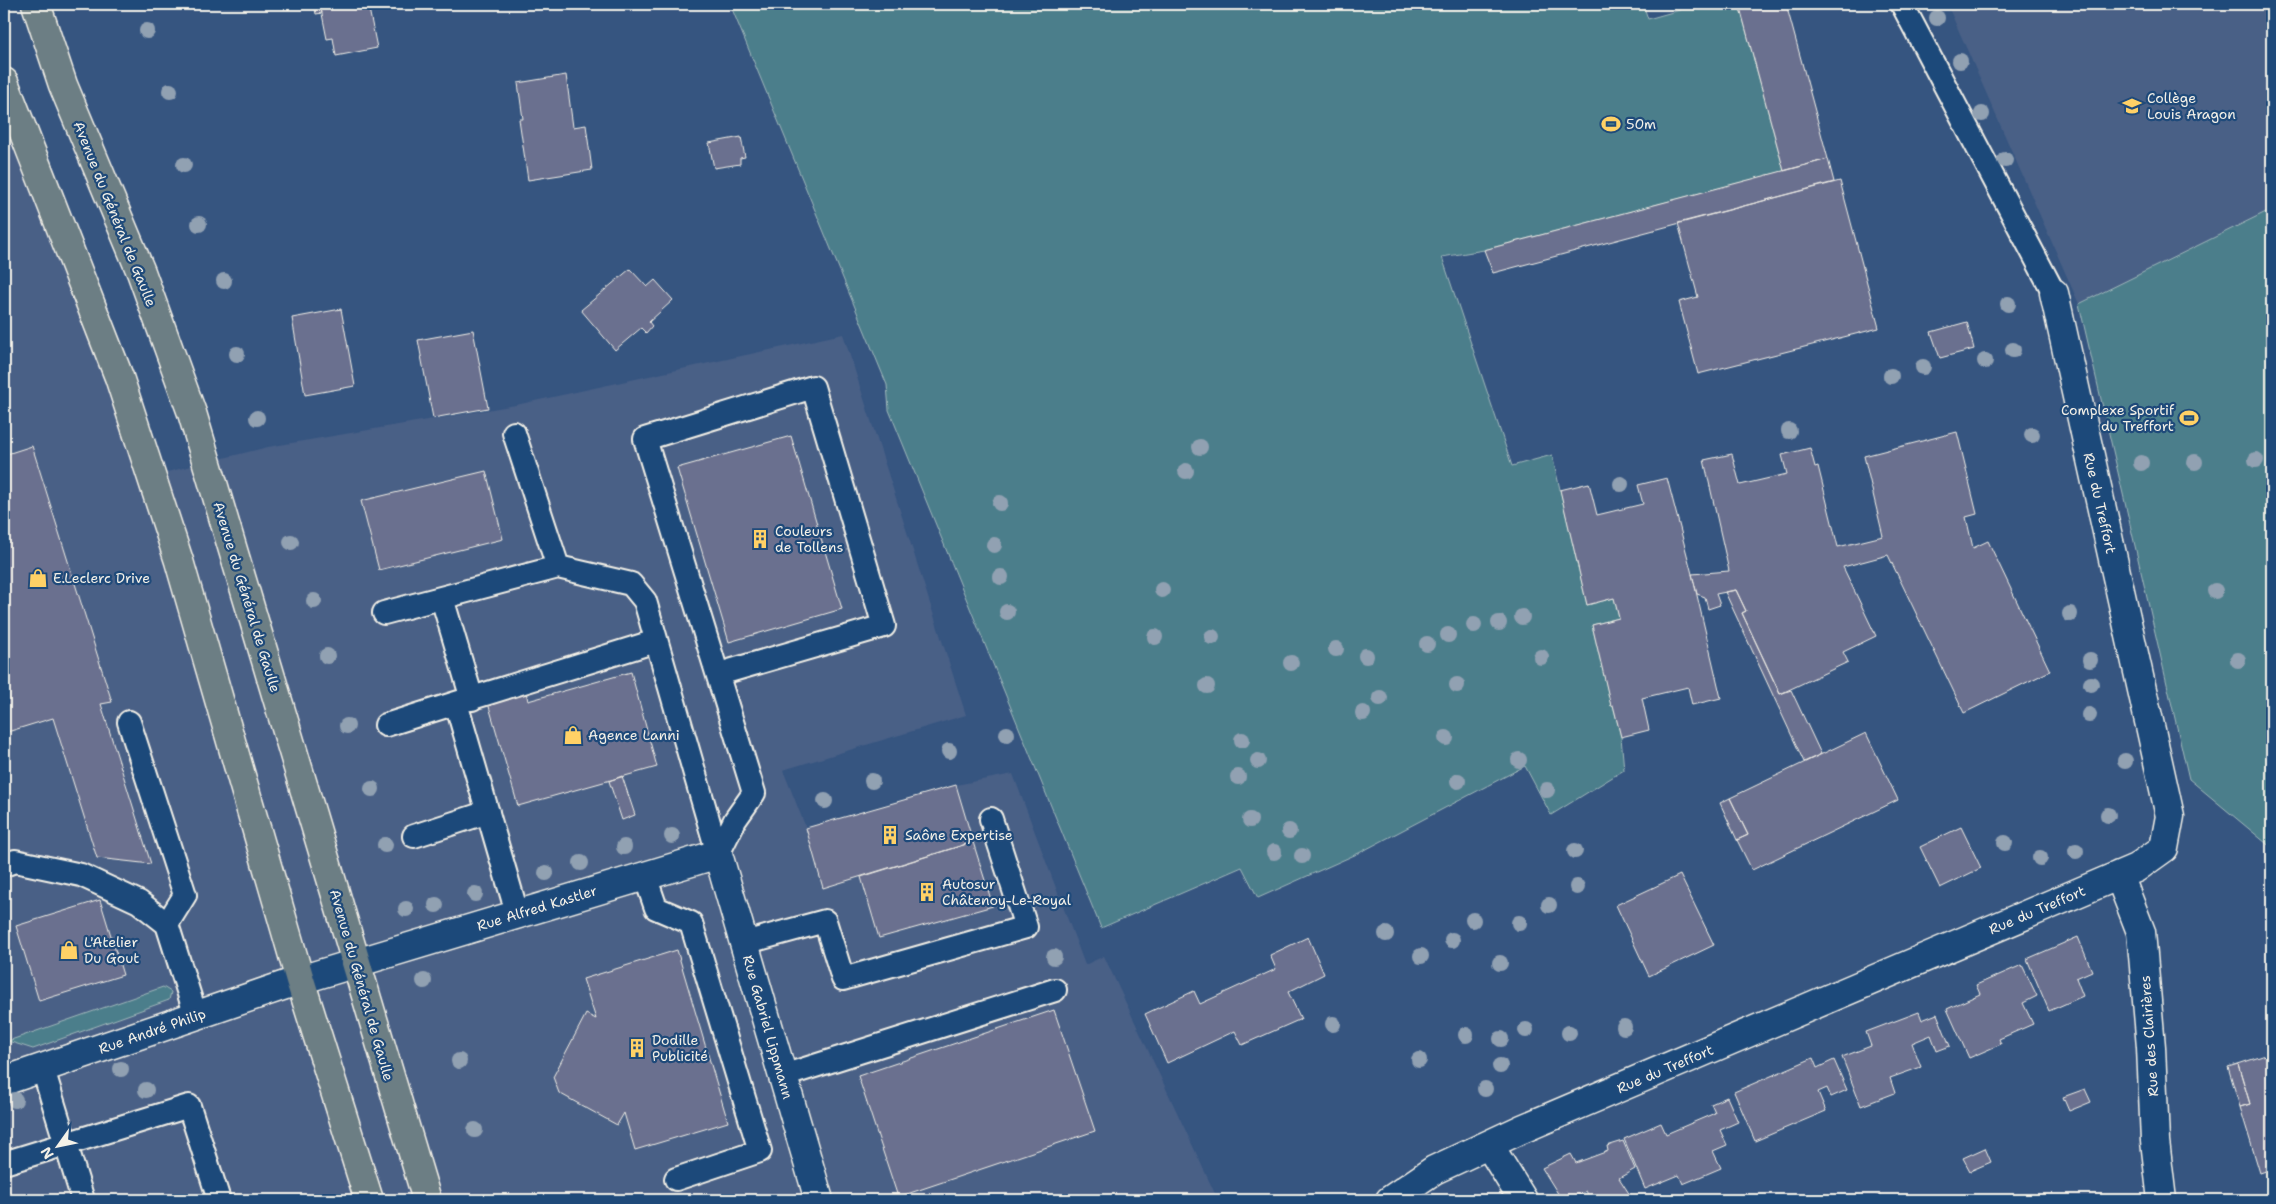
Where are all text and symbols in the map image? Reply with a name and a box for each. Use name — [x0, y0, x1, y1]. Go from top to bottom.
place label: Collège Louis Aragon — [2147, 89, 2236, 123]
school or university icon: Collège Louis Aragon — [2121, 95, 2143, 117]
sports icon: 50m — [1600, 113, 1622, 135]
place label: 50m — [1626, 115, 1656, 133]
street label: Avenue du Général de Gaulle — [69, 119, 161, 309]
place label: Complexe Sportif du Treffort — [2061, 401, 2175, 435]
sports icon: Complexe Sportif du Treffort — [2178, 407, 2200, 429]
street label: Rue du Treffort — [2080, 451, 2120, 555]
street label: Avenue du Général de Gaulle — [209, 499, 285, 695]
place label: Couleurs de Tollens — [775, 522, 843, 556]
building icon: Couleurs de Tollens — [749, 528, 771, 550]
shop icon: E.Leclerc Drive — [27, 567, 49, 589]
place label: E.Leclerc Drive — [53, 569, 150, 587]
shop icon: Agence Lanni — [562, 724, 584, 746]
place label: Agence Lanni — [588, 726, 680, 744]
building icon: Saône Expertise — [879, 824, 901, 846]
place label: Saône Expertise — [905, 826, 1013, 844]
place label: Autosur Châtenoy-Le-Royal — [942, 875, 1072, 909]
street label: Rue Alfred Kastler — [475, 881, 600, 935]
building icon: Autosur Châtenoy-Le-Royal — [916, 881, 938, 903]
street label: Rue du Treffort — [1986, 882, 2088, 938]
street label: Avenue du Général de Gaulle — [326, 887, 398, 1083]
place label: L'Atelier Du Gout — [84, 933, 139, 967]
shop icon: L'Atelier Du Gout — [58, 939, 80, 961]
street label: Rue Gabriel Lippmann — [739, 953, 797, 1101]
street label: Rue des Clairières — [2136, 975, 2162, 1097]
street label: Rue André Philip — [96, 1004, 208, 1058]
place label: Dodille Publicité — [652, 1031, 708, 1065]
building icon: Dodille Publicité — [626, 1037, 648, 1059]
street label: Rue du Treffort — [1614, 1041, 1716, 1097]
north arrow — [32, 1122, 82, 1172]
text: N — [37, 1144, 58, 1163]

